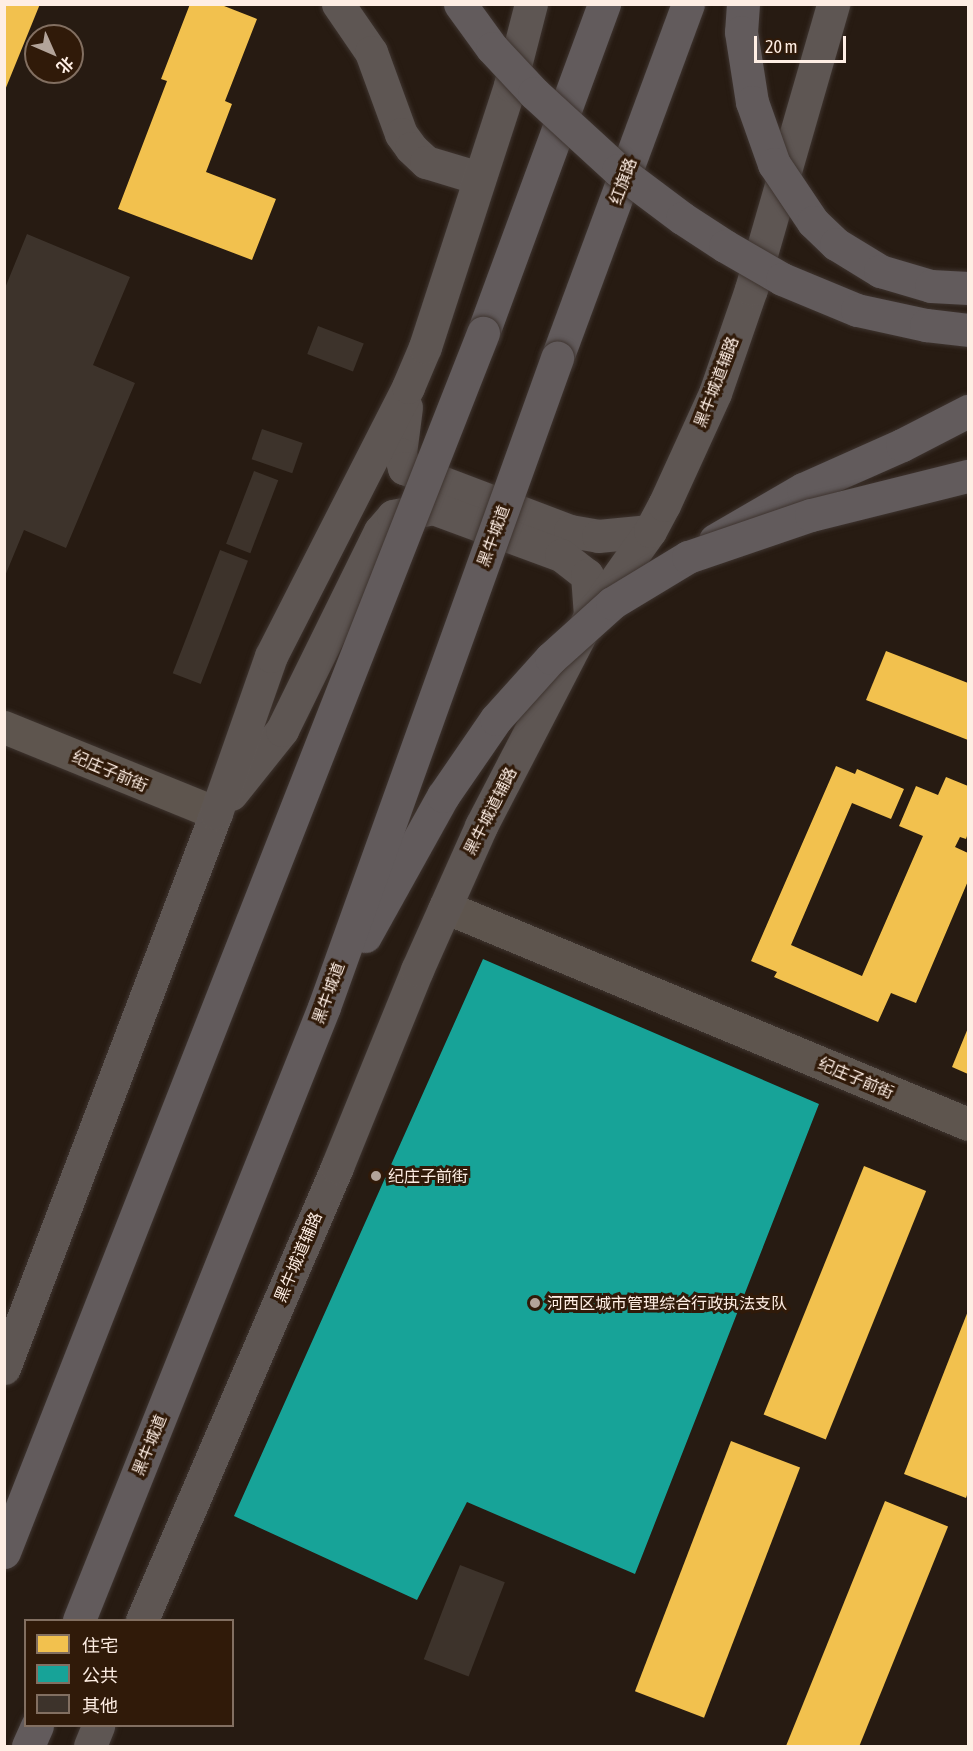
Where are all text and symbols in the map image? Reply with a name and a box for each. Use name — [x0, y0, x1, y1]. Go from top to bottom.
north arrow — [24, 24, 84, 84]
scale bar — [757, 24, 848, 62]
text: 20 m — [765, 36, 797, 57]
text: 北 — [53, 53, 77, 77]
street label: 红旗路 — [606, 155, 640, 207]
street label: 黑牛城道辅路 — [690, 334, 742, 430]
street label: 黑牛城道 — [473, 503, 513, 569]
street label: 纪庄子前街 — [69, 747, 151, 795]
street label: 黑牛城道辅路 — [460, 764, 520, 858]
street label: 黑牛城道 — [308, 960, 348, 1026]
street label: 纪庄子前街 — [815, 1054, 897, 1102]
place label: 纪庄子前街 — [388, 1166, 468, 1186]
marker: 纪庄子前街 — [369, 1169, 383, 1183]
street label: 黑牛城道辅路 — [270, 1209, 326, 1305]
place label: 河西区城市管理综合行政执法支队 — [547, 1293, 787, 1313]
marker: 河西区城市管理综合行政执法支队 — [528, 1296, 542, 1310]
street label: 黑牛城道 — [128, 1412, 170, 1478]
legend — [24, 1619, 234, 1727]
text: 住宅 — [82, 1635, 118, 1656]
text: 公共 — [82, 1665, 118, 1686]
text: 其他 — [82, 1695, 118, 1716]

